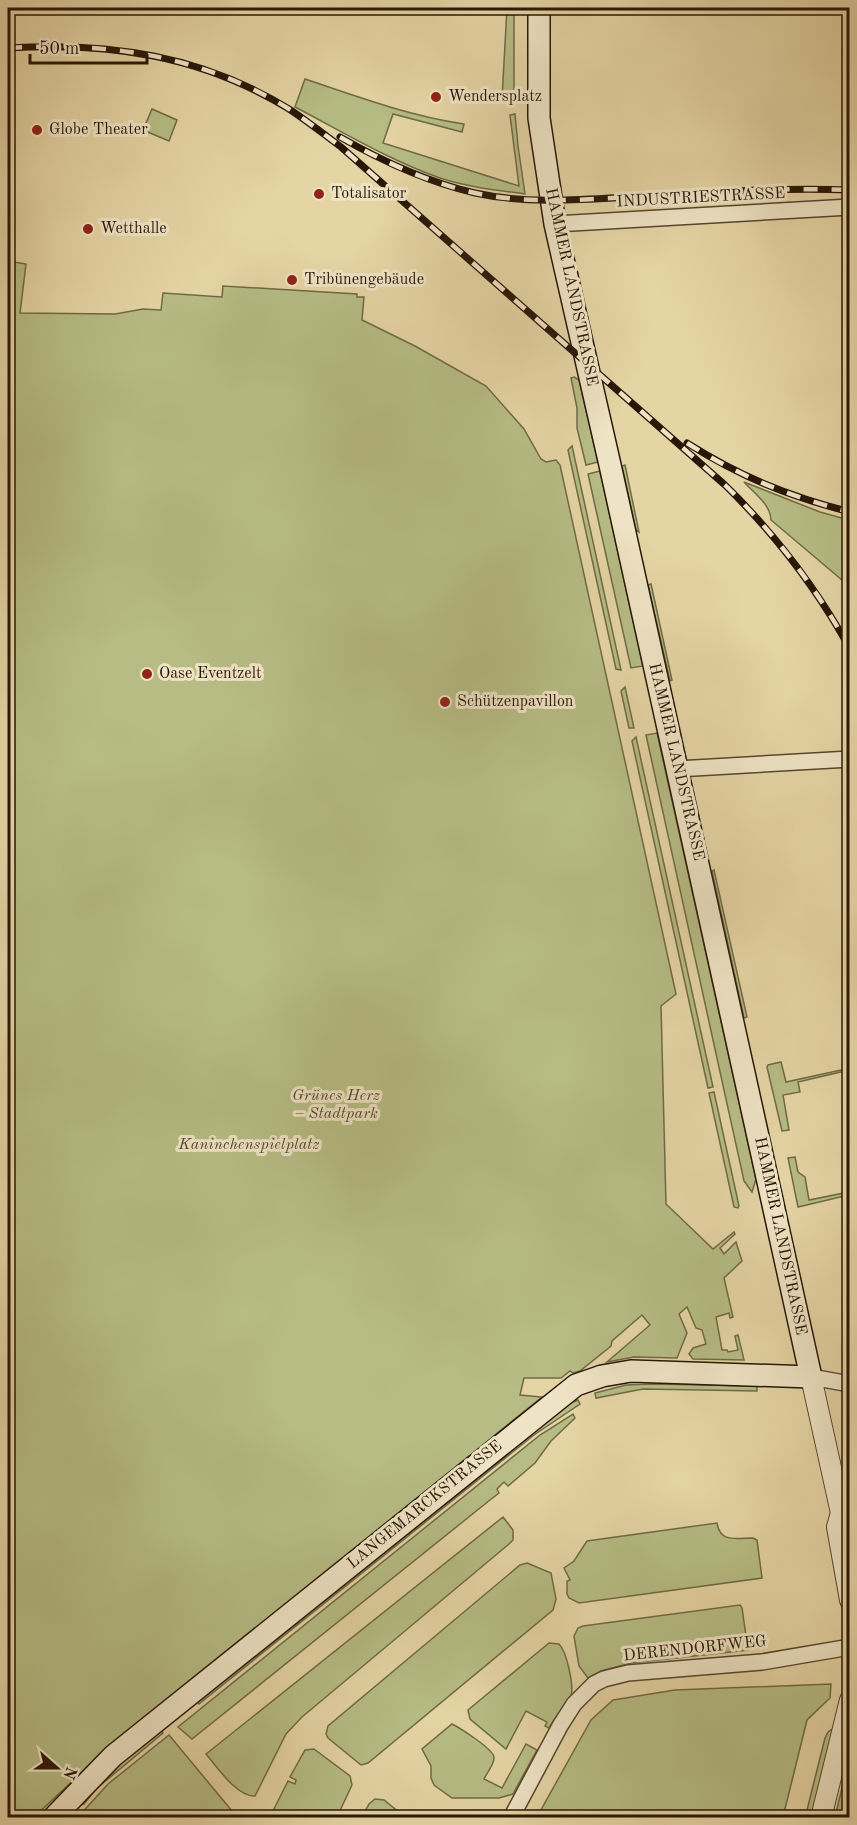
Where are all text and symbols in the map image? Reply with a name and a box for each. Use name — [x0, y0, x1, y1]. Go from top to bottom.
scale bar — [30, 27, 147, 65]
text: 50 m — [39, 40, 79, 58]
place label: Wendersplatz — [448, 89, 542, 105]
marker: Wendersplatz — [429, 90, 443, 104]
place label: Globe Theater — [49, 122, 148, 138]
marker: Globe Theater — [30, 123, 44, 137]
place label: Totalisator — [331, 186, 407, 202]
street label: HAMMER LANDSTRASSE — [542, 186, 600, 388]
street label: INDUSTRIESTRASSE — [616, 186, 786, 210]
marker: Totalisator — [312, 187, 326, 201]
place label: Wetthalle — [100, 221, 167, 237]
marker: Wetthalle — [81, 222, 95, 236]
place label: Tribünengebäude — [304, 272, 424, 288]
marker: Tribünengebäude — [285, 273, 299, 287]
street label: HAMMER LANDSTRASSE — [645, 662, 707, 862]
place label: Oase Eventzelt — [159, 666, 262, 682]
marker: Oase Eventzelt — [140, 667, 154, 681]
place label: Schützenpavillon — [457, 694, 574, 710]
marker: Schützenpavillon — [438, 695, 452, 709]
park label: Grünes Herz – Stadtpark — [292, 1088, 380, 1122]
street label: HAMMER LANDSTRASSE — [751, 1135, 809, 1337]
park label: Kaninchenspielplatz — [178, 1137, 319, 1153]
street label: LANGEMARCKSTRASSE — [345, 1438, 505, 1572]
street label: DERENDORFWEG — [623, 1633, 768, 1664]
north arrow — [27, 1738, 87, 1798]
text: N — [59, 1764, 79, 1782]

